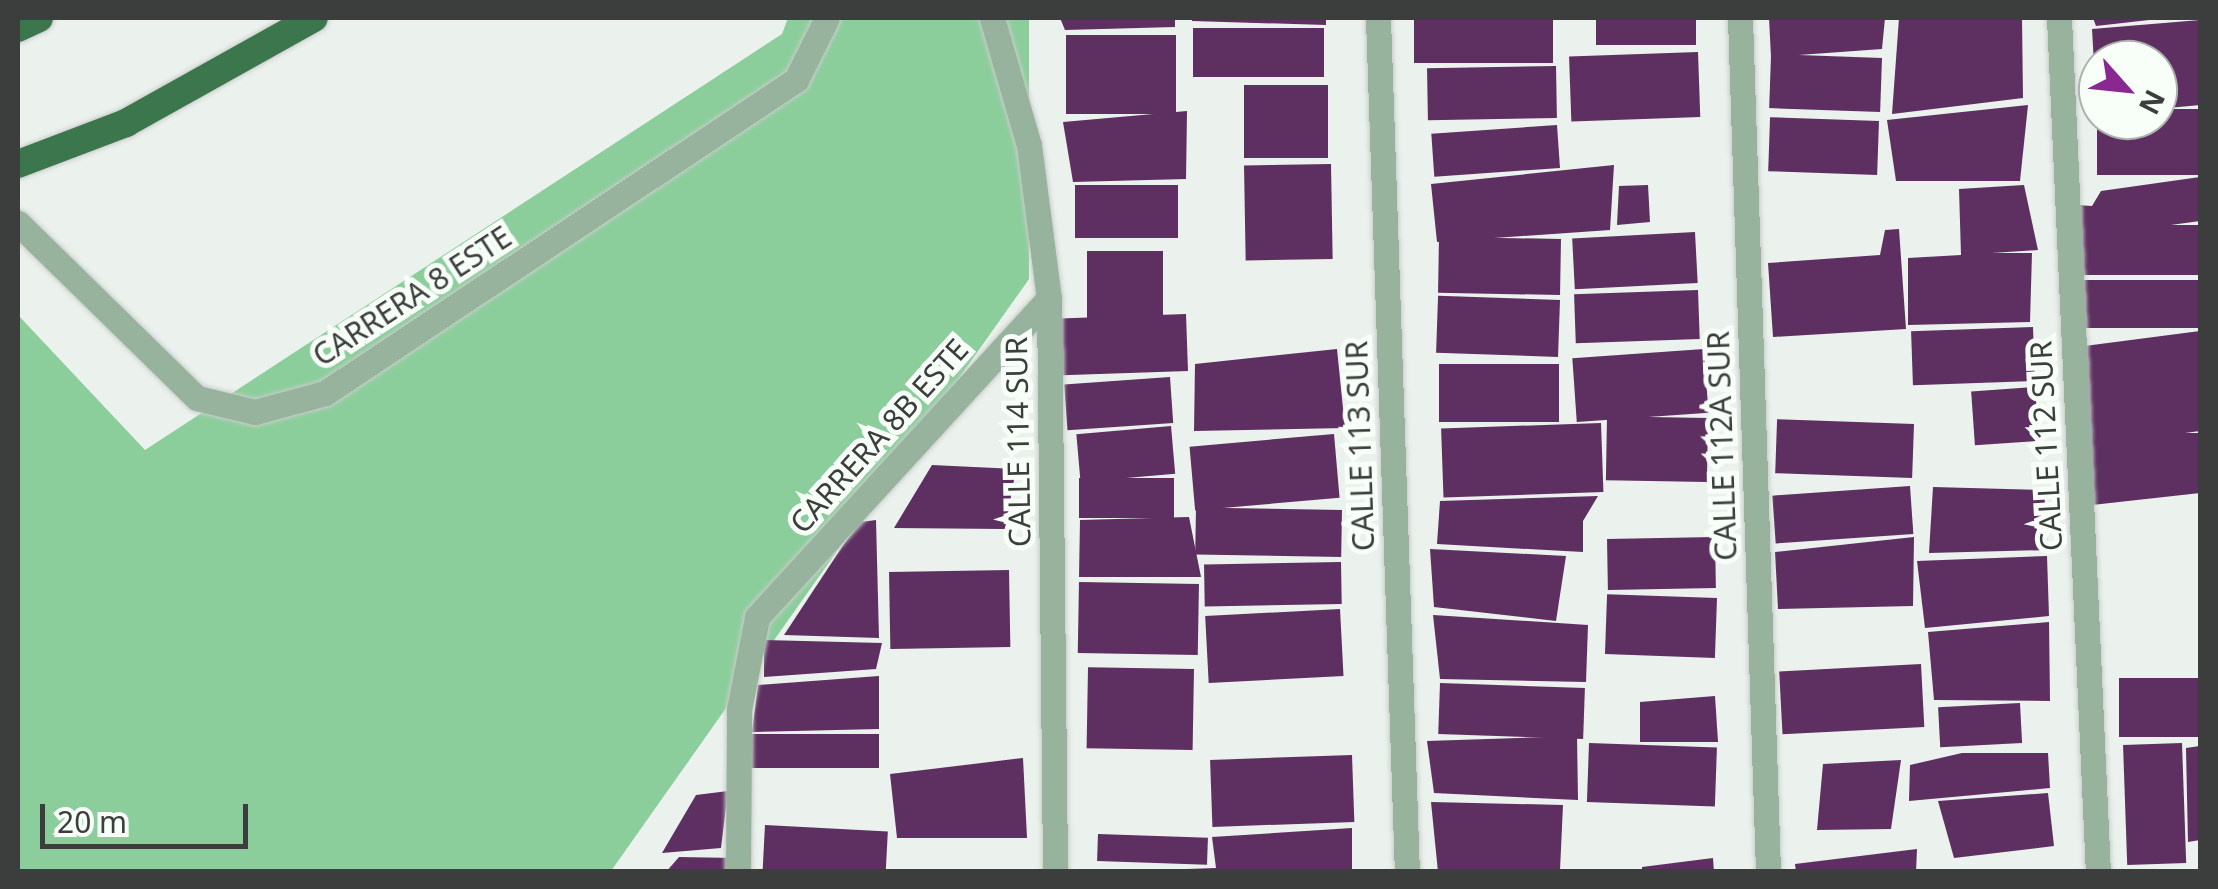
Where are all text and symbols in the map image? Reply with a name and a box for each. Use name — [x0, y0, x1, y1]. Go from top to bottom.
north arrow — [2078, 40, 2178, 140]
text: N — [2131, 84, 2175, 121]
street label: CARRERA 8 ESTE — [306, 218, 518, 374]
street label: CALLE 112A SUR — [1700, 331, 1744, 561]
street label: CARRERA 8B ESTE — [782, 332, 976, 540]
street label: CALLE 114 SUR — [998, 337, 1038, 547]
street label: CALLE 113 SUR — [1338, 340, 1382, 552]
street label: CALLE 112 SUR — [2023, 340, 2069, 552]
scale bar — [45, 784, 252, 846]
text: 20 m — [57, 801, 127, 842]

